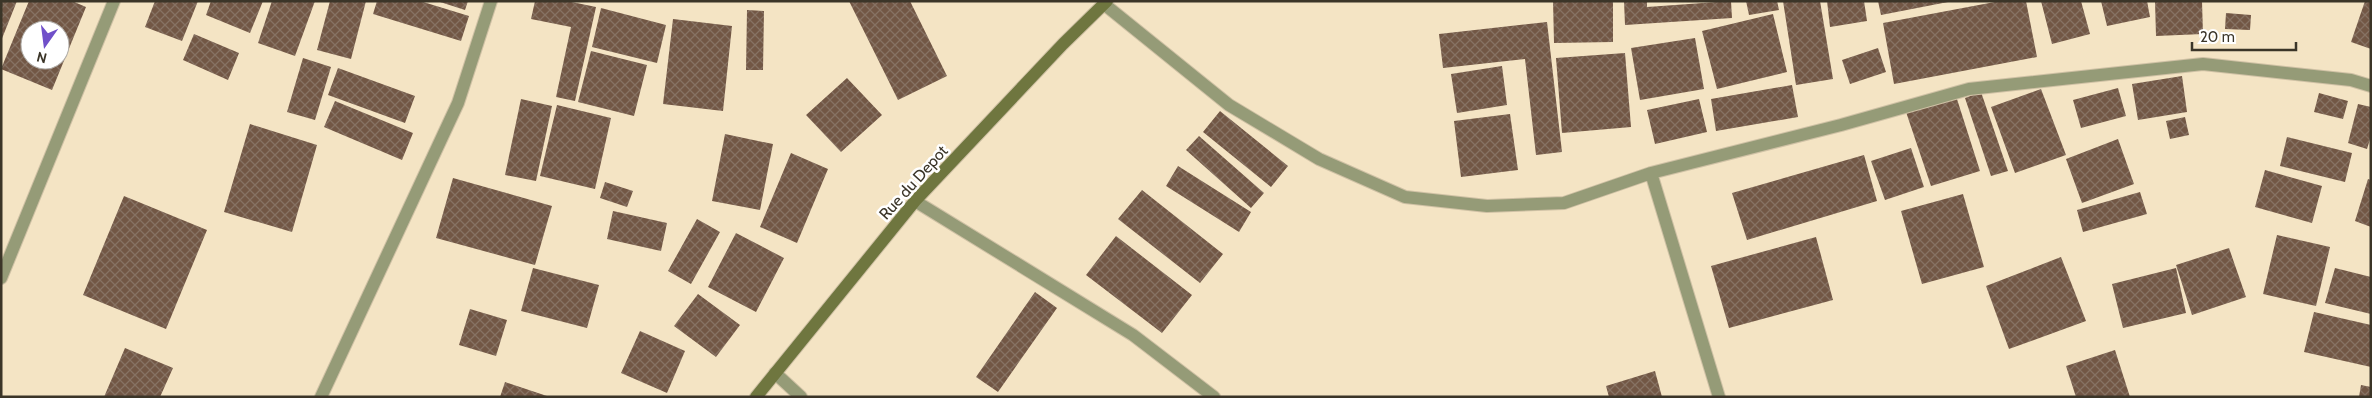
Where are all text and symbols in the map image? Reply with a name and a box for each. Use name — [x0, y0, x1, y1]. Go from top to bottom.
north arrow — [20, 20, 70, 70]
scale bar — [2192, 20, 2296, 52]
text: 20 m — [2200, 28, 2235, 46]
text: N — [35, 48, 49, 68]
street label: Rue du Depot — [875, 141, 952, 223]

